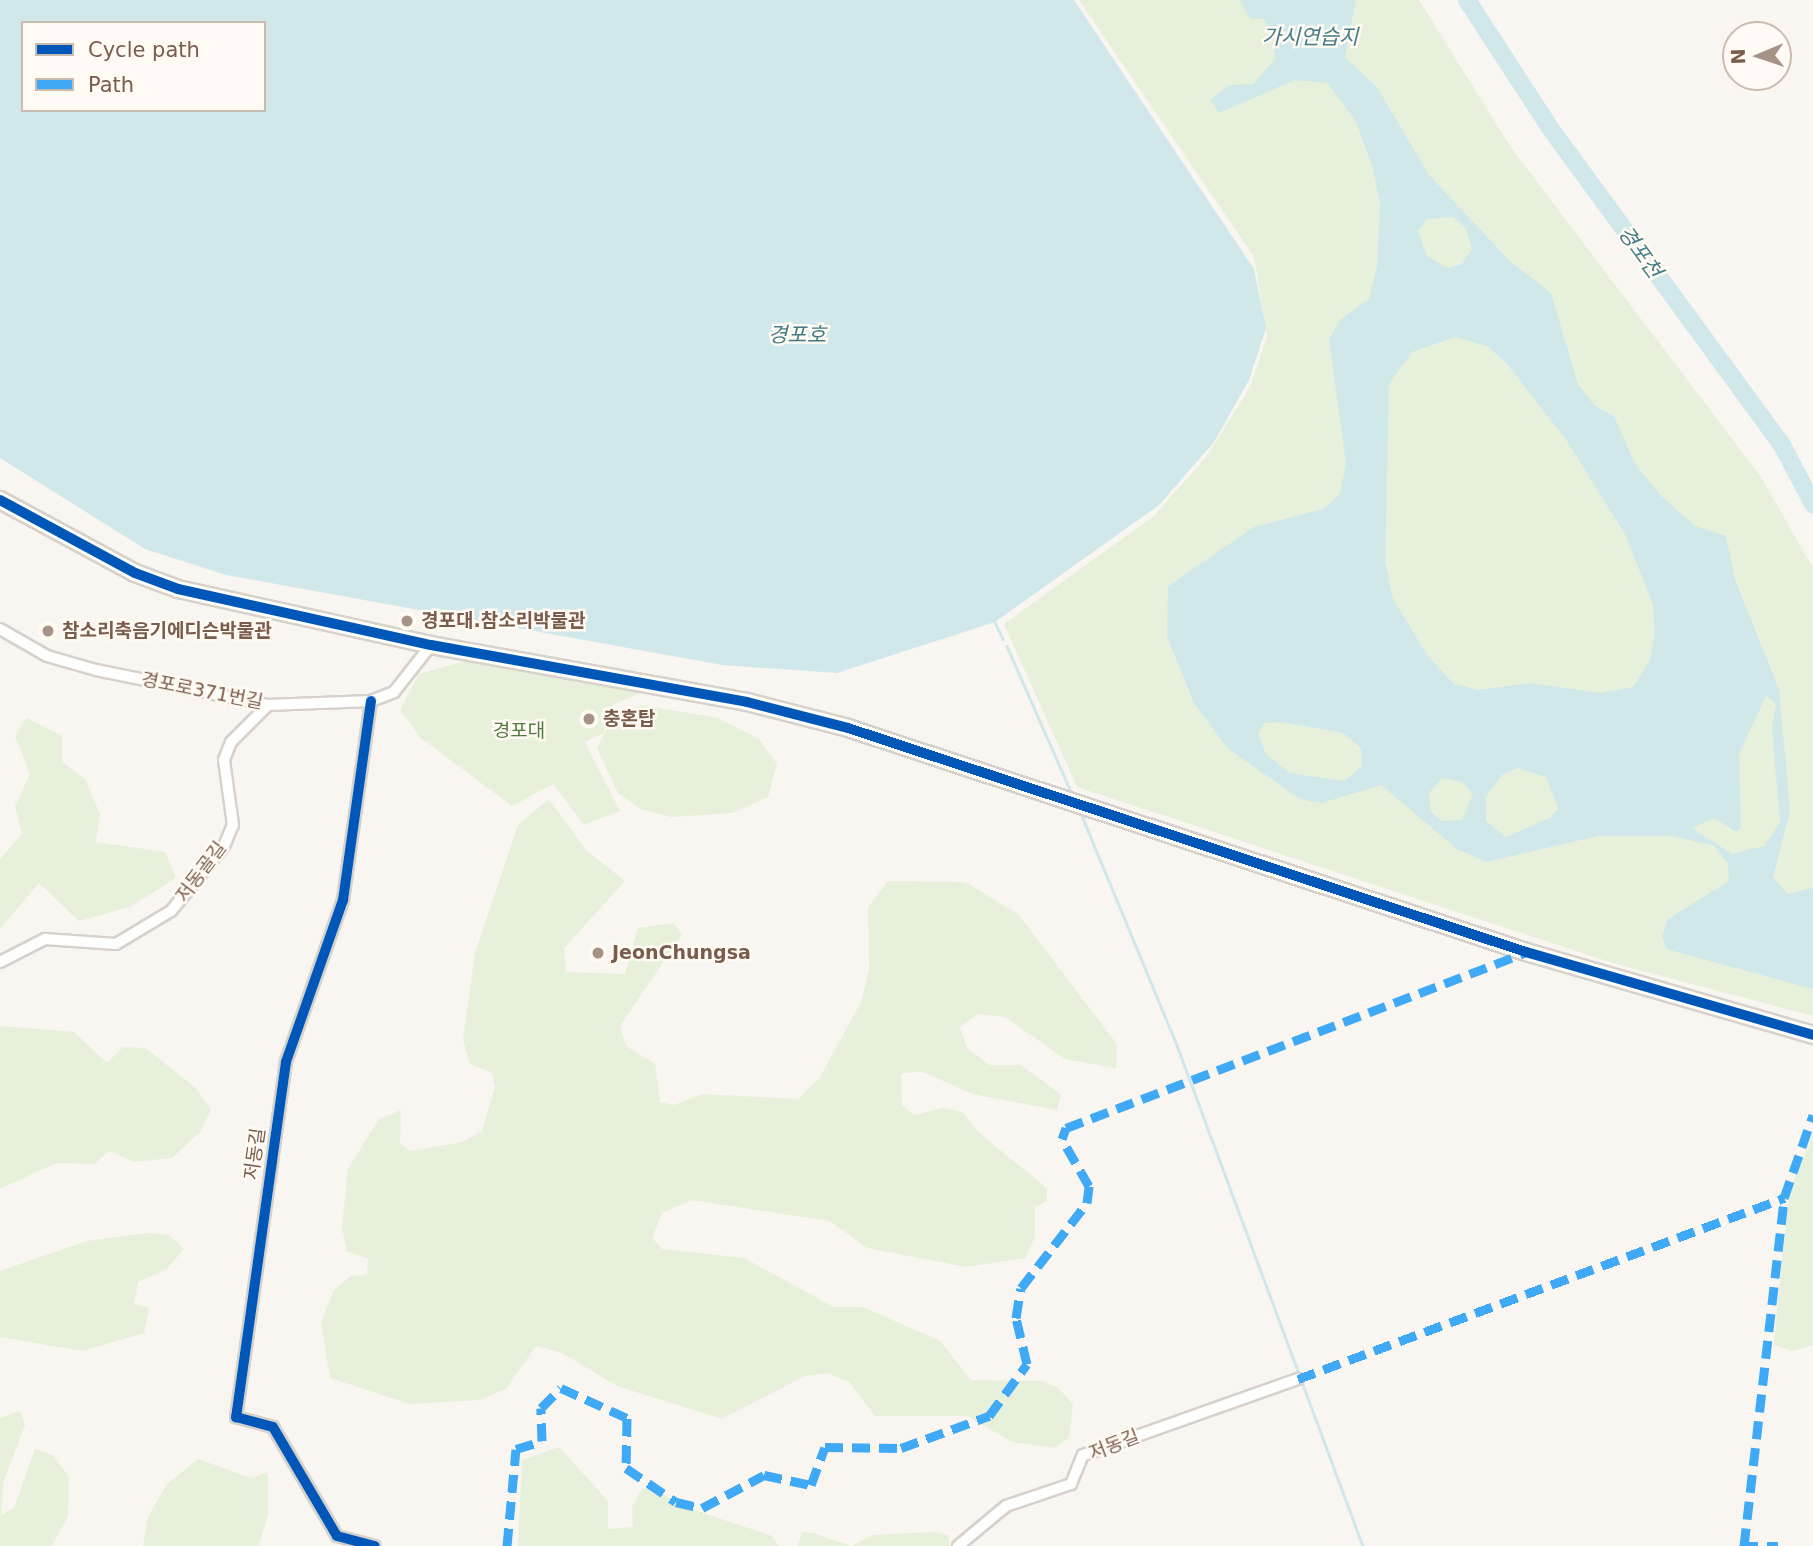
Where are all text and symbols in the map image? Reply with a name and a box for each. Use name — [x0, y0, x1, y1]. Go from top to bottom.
legend — [21, 21, 266, 112]
north arrow — [1722, 21, 1792, 91]
water label: 가시연습지 — [1262, 24, 1358, 50]
text: Cycle path — [88, 38, 200, 62]
text: N — [1727, 48, 1749, 65]
text: Path — [88, 73, 134, 97]
water label: 경포천 — [1613, 221, 1667, 283]
water label: 경포호 — [768, 322, 826, 348]
place label: 경포대.참소리박물관 — [421, 610, 586, 632]
marker: 경포대.참소리박물관 — [399, 613, 415, 629]
place label: 참소리축음기에디슨박물관 — [62, 620, 272, 642]
marker: 참소리축음기에디슨박물관 — [40, 623, 56, 639]
street label: 경포로371번길 — [139, 668, 265, 714]
place label: 충혼탑 — [603, 708, 655, 730]
marker: 충혼탑 — [581, 711, 597, 727]
park label: 경포대 — [493, 720, 545, 742]
street label: 저동골길 — [171, 837, 231, 907]
place label: JeonChungsa — [612, 942, 751, 964]
marker: JeonChungsa — [590, 945, 606, 961]
street label: 저동길 — [240, 1126, 270, 1182]
street label: 저동길 — [1085, 1425, 1143, 1465]

